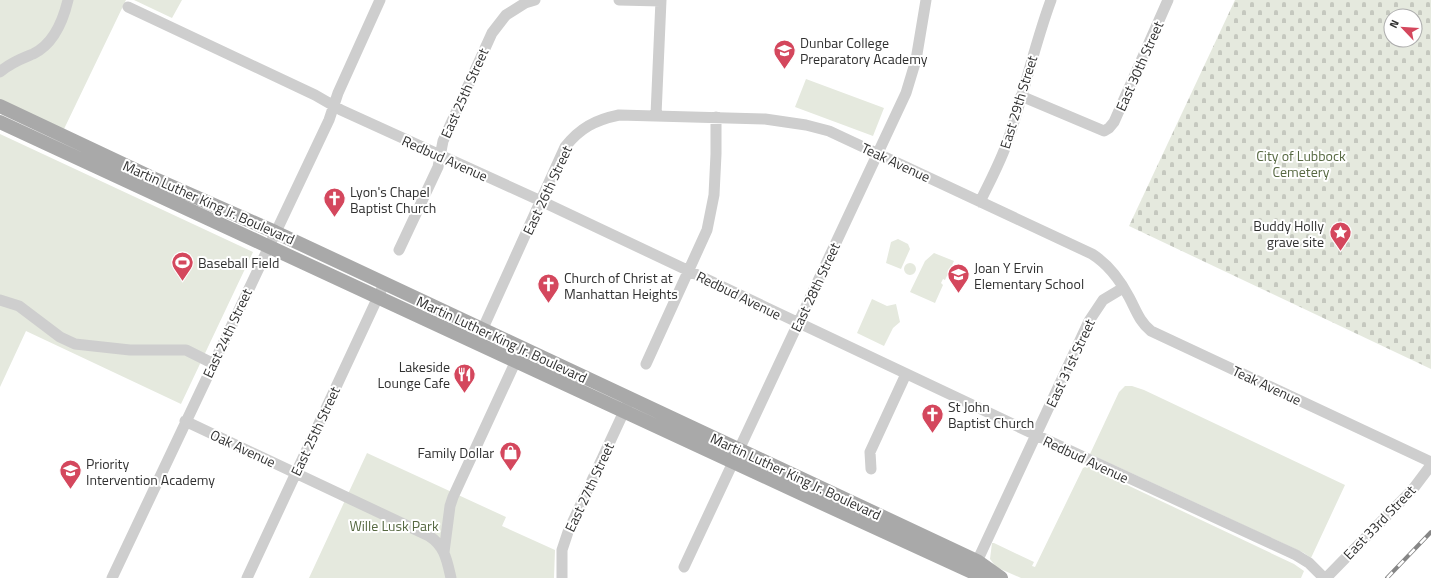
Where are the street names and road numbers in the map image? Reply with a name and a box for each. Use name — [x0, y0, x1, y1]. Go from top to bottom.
street label: East 30th Street — [1110, 18, 1168, 114]
street label: East 25th Street — [435, 45, 493, 141]
street label: East 29th Street — [994, 53, 1042, 151]
street label: Redbud Avenue — [399, 130, 491, 186]
street label: Teak Avenue — [858, 137, 934, 187]
street label: East 26th Street — [517, 142, 577, 238]
street label: Martin Luther King Jr. Boulevard — [120, 155, 298, 249]
street label: East 28th Street — [785, 239, 845, 335]
street label: Redbud Avenue — [693, 265, 785, 325]
street label: East 24th Street — [197, 285, 257, 381]
street label: Martin Luther King Jr. Boulevard — [413, 290, 591, 388]
street label: East 31st Street — [1040, 315, 1100, 411]
street label: Teak Avenue — [1229, 360, 1305, 410]
street label: East 25th Street — [285, 383, 345, 479]
street label: Oak Avenue — [207, 424, 279, 472]
street label: Martin Luther King Jr. Boulevard — [707, 427, 885, 525]
street label: Redbud Avenue — [1040, 430, 1132, 488]
street label: East 27th Street — [559, 439, 619, 535]
street label: East 33rd Street — [1338, 480, 1420, 564]

